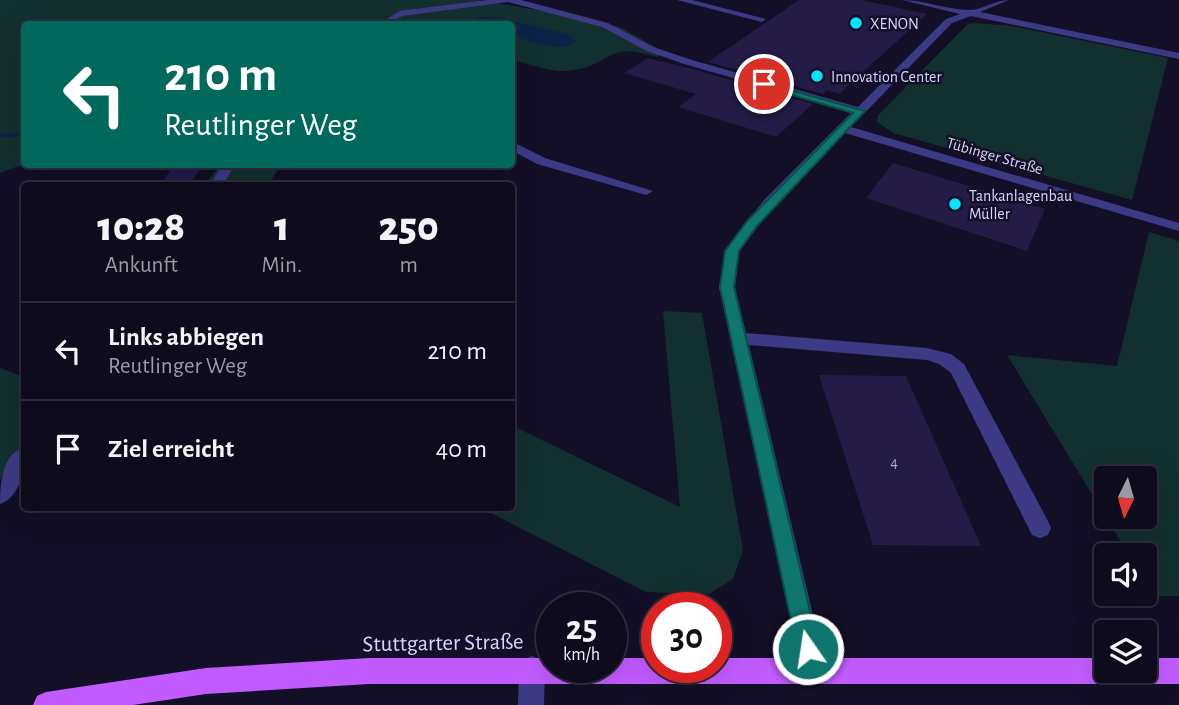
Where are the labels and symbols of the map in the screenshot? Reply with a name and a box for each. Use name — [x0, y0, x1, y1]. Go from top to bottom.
marker: XENON — [848, 15, 864, 31]
place label: XENON — [870, 16, 919, 32]
pin — [734, 54, 794, 114]
marker: Innovation Center — [809, 68, 825, 84]
place label: Innovation Center — [831, 69, 942, 85]
street label: Tübinger Straße — [945, 135, 1045, 177]
place label: Tankanlagenbau Müller — [969, 188, 1072, 222]
marker: Tankanlagenbau Müller — [947, 196, 963, 212]
house number: 4 — [890, 454, 898, 470]
north arrow — [1094, 466, 1157, 528]
speed limit sign: 30 — [641, 592, 732, 683]
position arrow — [771, 612, 845, 686]
street label: Stuttgarter Straße — [362, 631, 524, 656]

